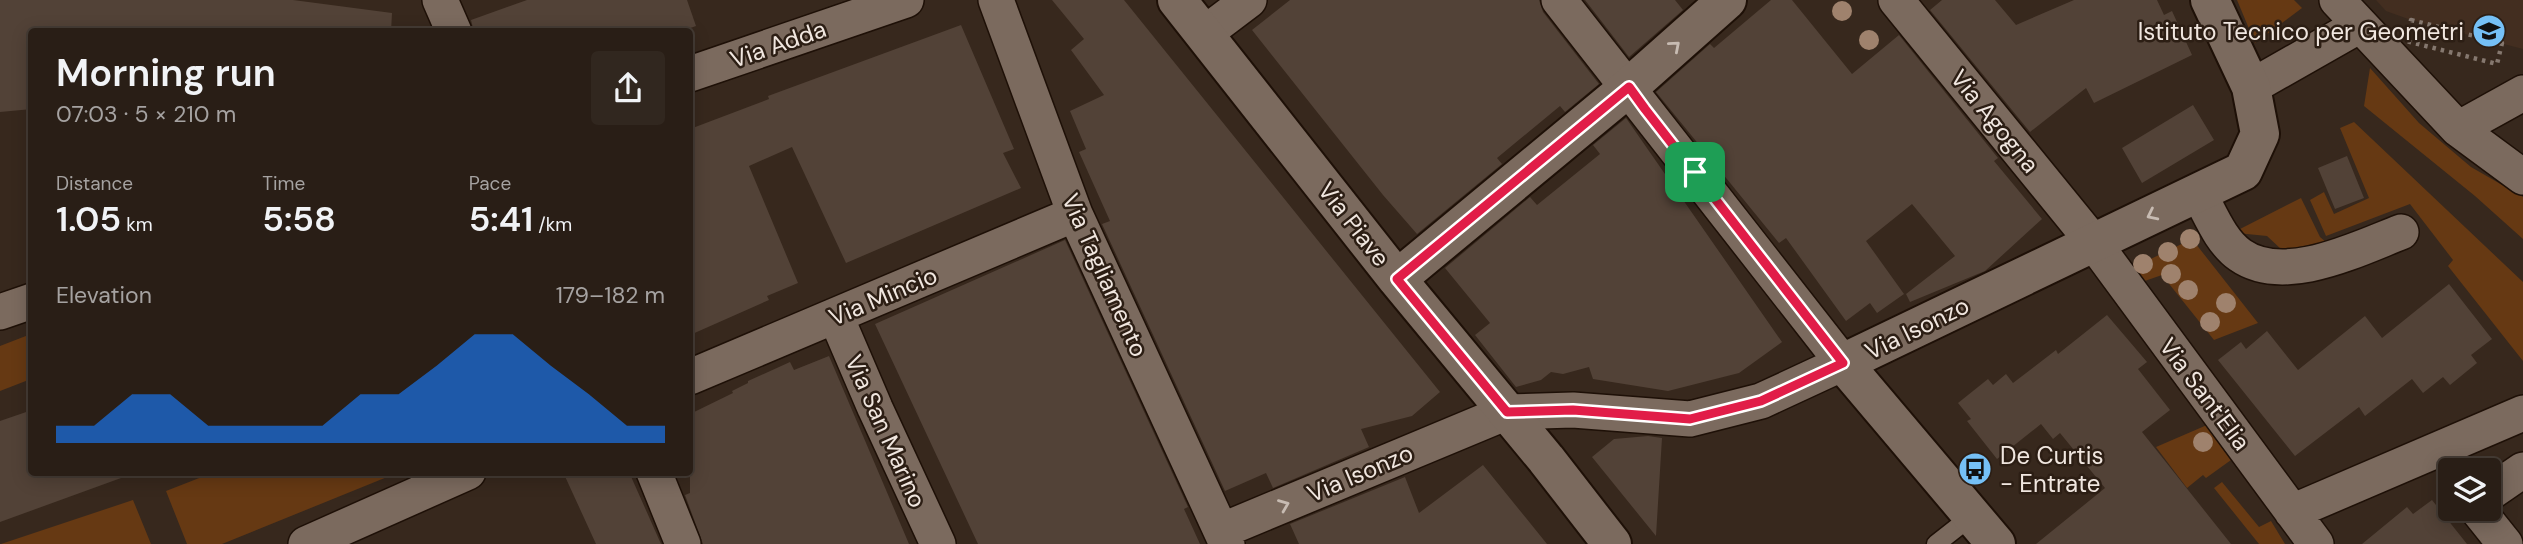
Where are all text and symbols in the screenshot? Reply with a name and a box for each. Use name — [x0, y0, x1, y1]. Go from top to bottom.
school or university icon: Istituto Tecnico per Geometri — [2470, 12, 2508, 50]
street label: Via Adda — [726, 13, 830, 75]
place label: Istituto Tecnico per Geometri — [2138, 16, 2464, 47]
one-way arrow — [1667, 42, 1680, 55]
text: Morning run — [56, 48, 276, 98]
button: share — [591, 51, 665, 125]
street label: Via Agogna — [1944, 63, 2046, 179]
text: 07:03 · 5 × 210 m — [56, 99, 236, 129]
pin — [1665, 142, 1725, 202]
icon: arrive — [1676, 153, 1714, 191]
text: Distance — [56, 171, 133, 196]
text: Time — [262, 171, 305, 196]
text: Pace — [469, 171, 511, 196]
street label: Via Piave — [1311, 175, 1397, 273]
street label: Via Tagliamento — [1055, 188, 1155, 362]
text: 1.05 — [56, 196, 121, 242]
text: 5:58 — [262, 196, 336, 242]
text: 5:41 — [469, 196, 533, 242]
one-way arrow — [2147, 206, 2159, 220]
text: km — [121, 212, 153, 237]
text: /km — [533, 212, 572, 237]
street label: Via Mincio — [824, 259, 942, 333]
text: Elevation — [56, 280, 152, 310]
text: 179–182 m — [556, 280, 665, 310]
street label: Via Isonzo — [1860, 289, 1974, 367]
street label: Via Sant'Elia — [2153, 332, 2257, 456]
street label: Via San Marino — [838, 350, 934, 512]
street label: Via Isonzo — [1302, 437, 1418, 509]
place label: De Curtis - Entrate — [2000, 440, 2104, 499]
bus stop icon: De Curtis - Entrate — [1956, 450, 1994, 488]
map controls — [2438, 458, 2501, 521]
button: layers — [2438, 458, 2501, 521]
one-way arrow — [1278, 499, 1290, 513]

